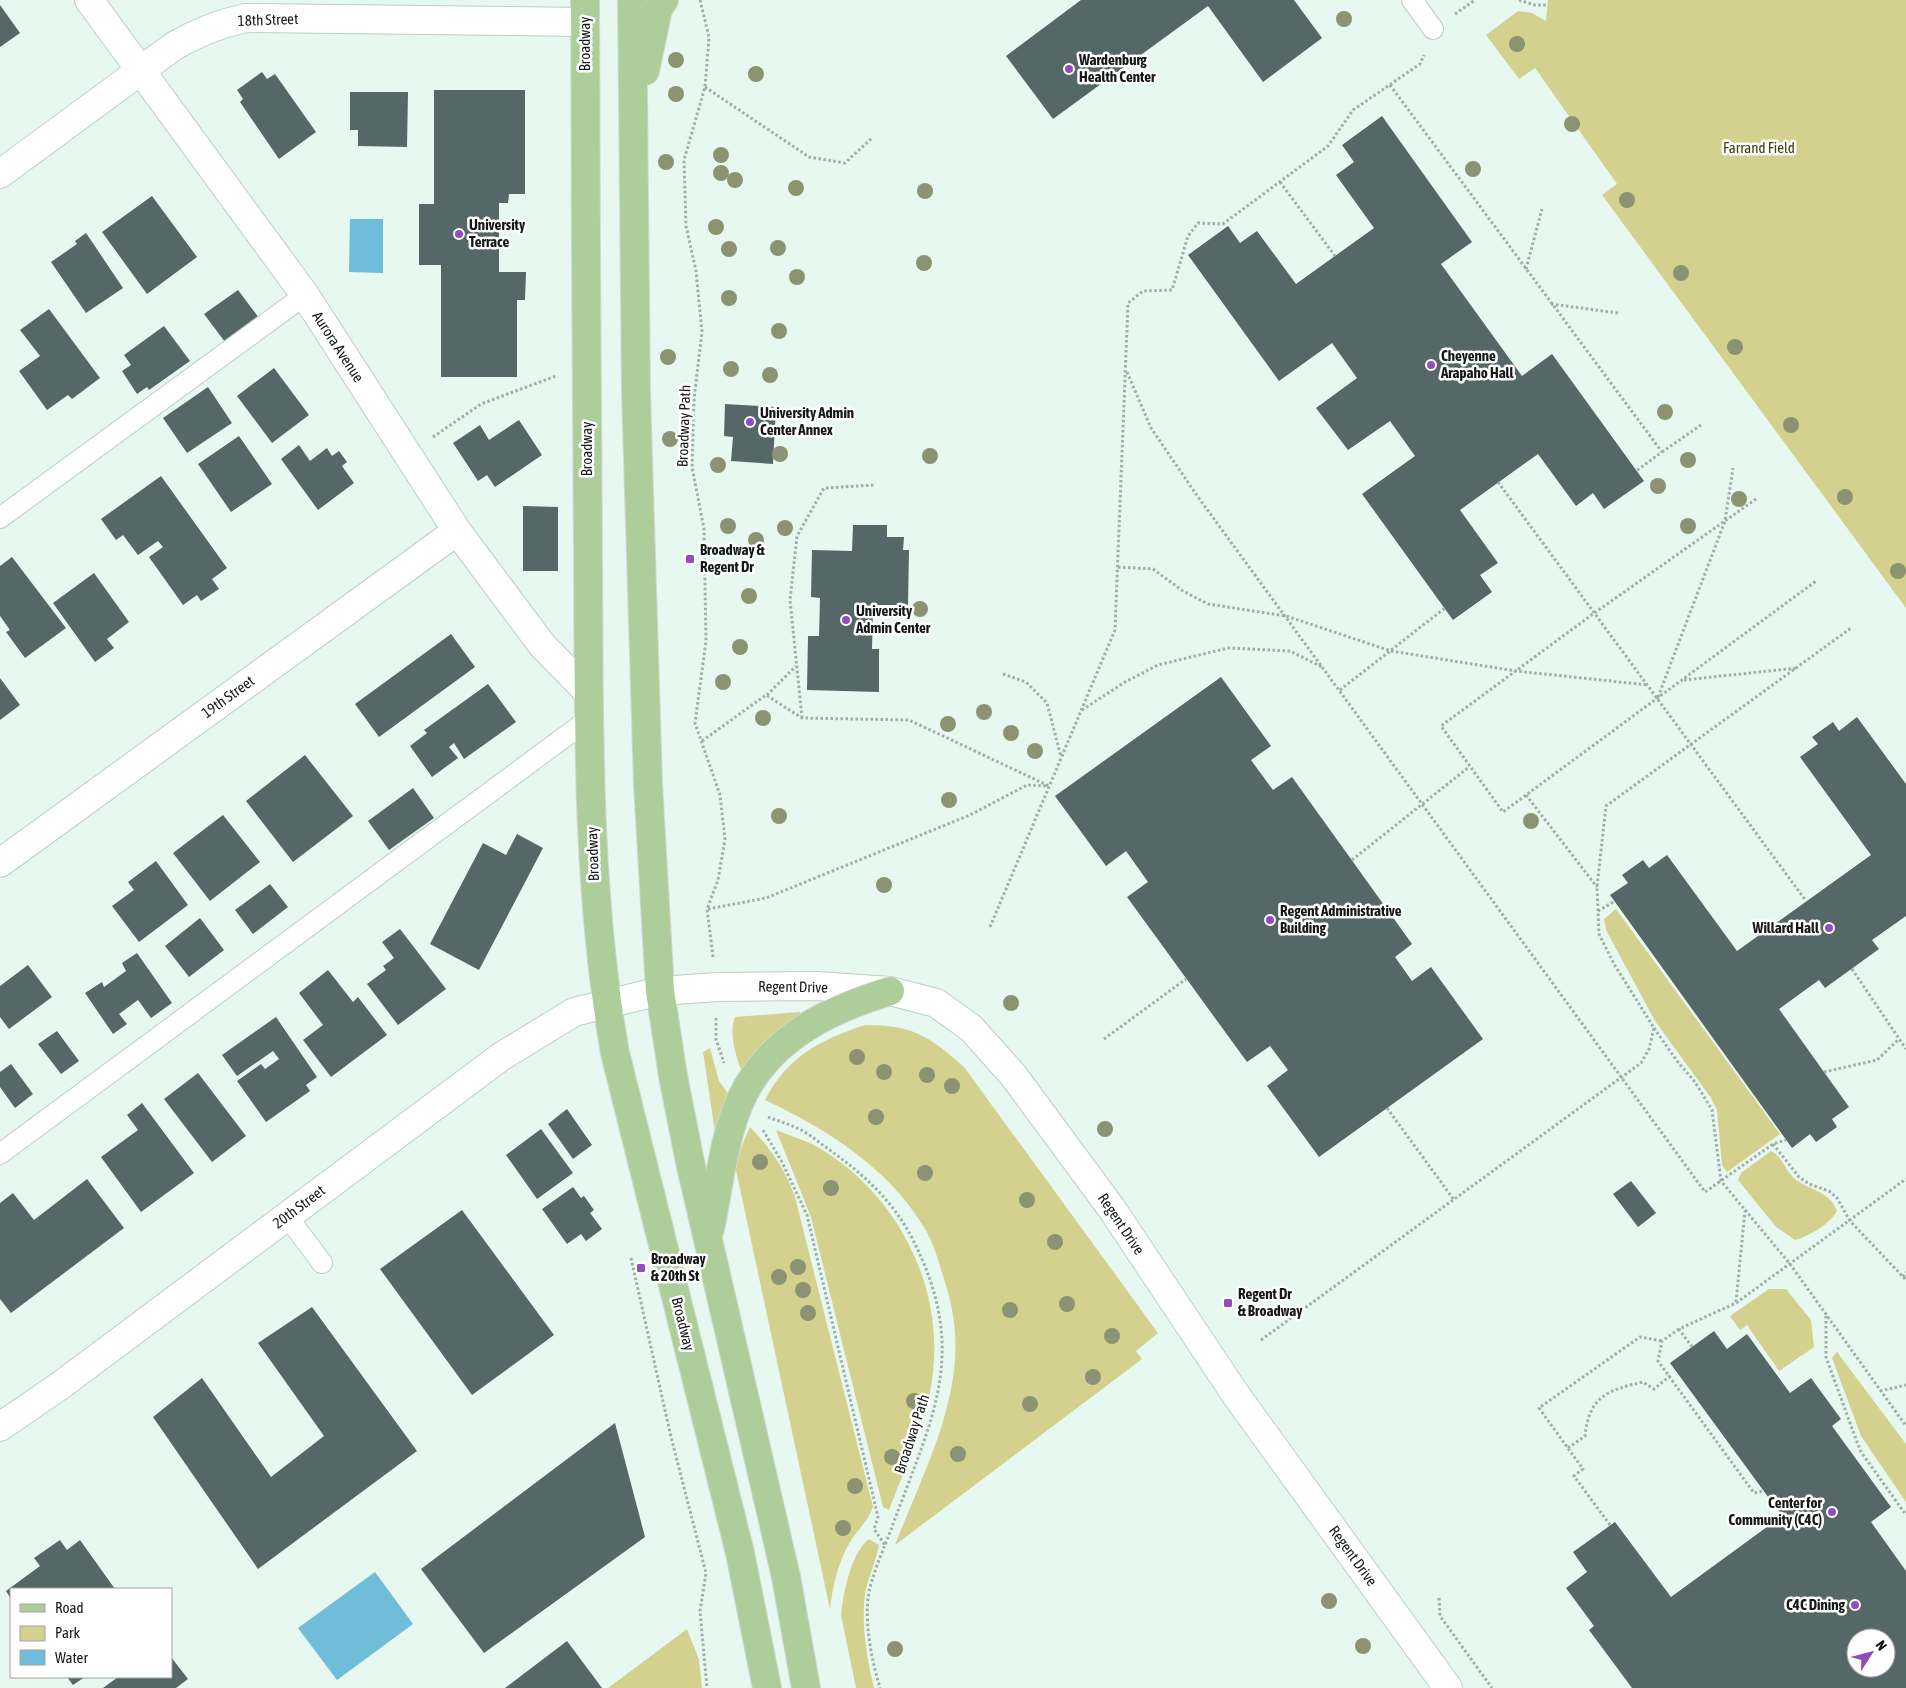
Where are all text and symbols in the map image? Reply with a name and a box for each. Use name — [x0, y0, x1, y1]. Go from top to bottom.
street label: 18th Street — [237, 10, 299, 29]
street label: Broadway — [576, 17, 593, 71]
place label: Wardenburg Health Center — [1078, 51, 1156, 85]
marker: Wardenburg Health Center — [1063, 63, 1075, 75]
park label: Farrand Field — [1723, 139, 1795, 156]
place label: University Terrace — [469, 216, 526, 250]
marker: University Terrace — [453, 228, 465, 240]
street label: Aurora Avenue — [309, 308, 368, 385]
place label: Cheyenne Arapaho Hall — [1440, 347, 1515, 381]
marker: Cheyenne Arapaho Hall — [1425, 359, 1437, 371]
street label: Broadway Path — [674, 385, 693, 467]
place label: University Admin Center Annex — [760, 404, 854, 438]
marker: University Admin Center Annex — [744, 416, 756, 428]
street label: Broadway — [578, 422, 595, 476]
place label: Broadway & Regent Dr — [700, 541, 765, 575]
marker: Broadway & Regent Dr — [684, 553, 696, 565]
place label: University Admin Center — [855, 602, 931, 636]
marker: University Admin Center — [840, 614, 852, 626]
street label: 19th Street — [198, 672, 257, 721]
street label: Broadway — [583, 826, 602, 882]
place label: Regent Administrative Building — [1280, 902, 1402, 936]
marker: Regent Administrative Building — [1264, 914, 1276, 926]
place label: Willard Hall — [1752, 919, 1820, 936]
marker: Willard Hall — [1823, 922, 1835, 934]
street label: Regent Drive — [758, 977, 828, 996]
street label: 20th Street — [269, 1182, 328, 1232]
street label: Regent Drive — [1095, 1190, 1148, 1258]
place label: Broadway & 20th St — [651, 1250, 706, 1284]
marker: Broadway & 20th St — [635, 1262, 647, 1274]
place label: Regent Dr & Broadway — [1238, 1285, 1303, 1319]
street label: Broadway — [669, 1295, 698, 1352]
marker: Regent Dr & Broadway — [1222, 1297, 1234, 1309]
street label: Broadway Path — [891, 1392, 932, 1476]
place label: Center for Community (C4C) — [1728, 1494, 1823, 1528]
marker: Center for Community (C4C) — [1826, 1506, 1838, 1518]
street label: Regent Drive — [1326, 1522, 1381, 1589]
legend — [10, 1588, 172, 1678]
place label: C4C Dining — [1786, 1596, 1846, 1613]
text: Road — [55, 1599, 84, 1616]
marker: C4C Dining — [1849, 1599, 1861, 1611]
text: Park — [55, 1624, 80, 1641]
north arrow — [1846, 1628, 1896, 1678]
text: N — [1873, 1637, 1890, 1653]
text: Water — [55, 1649, 88, 1666]

